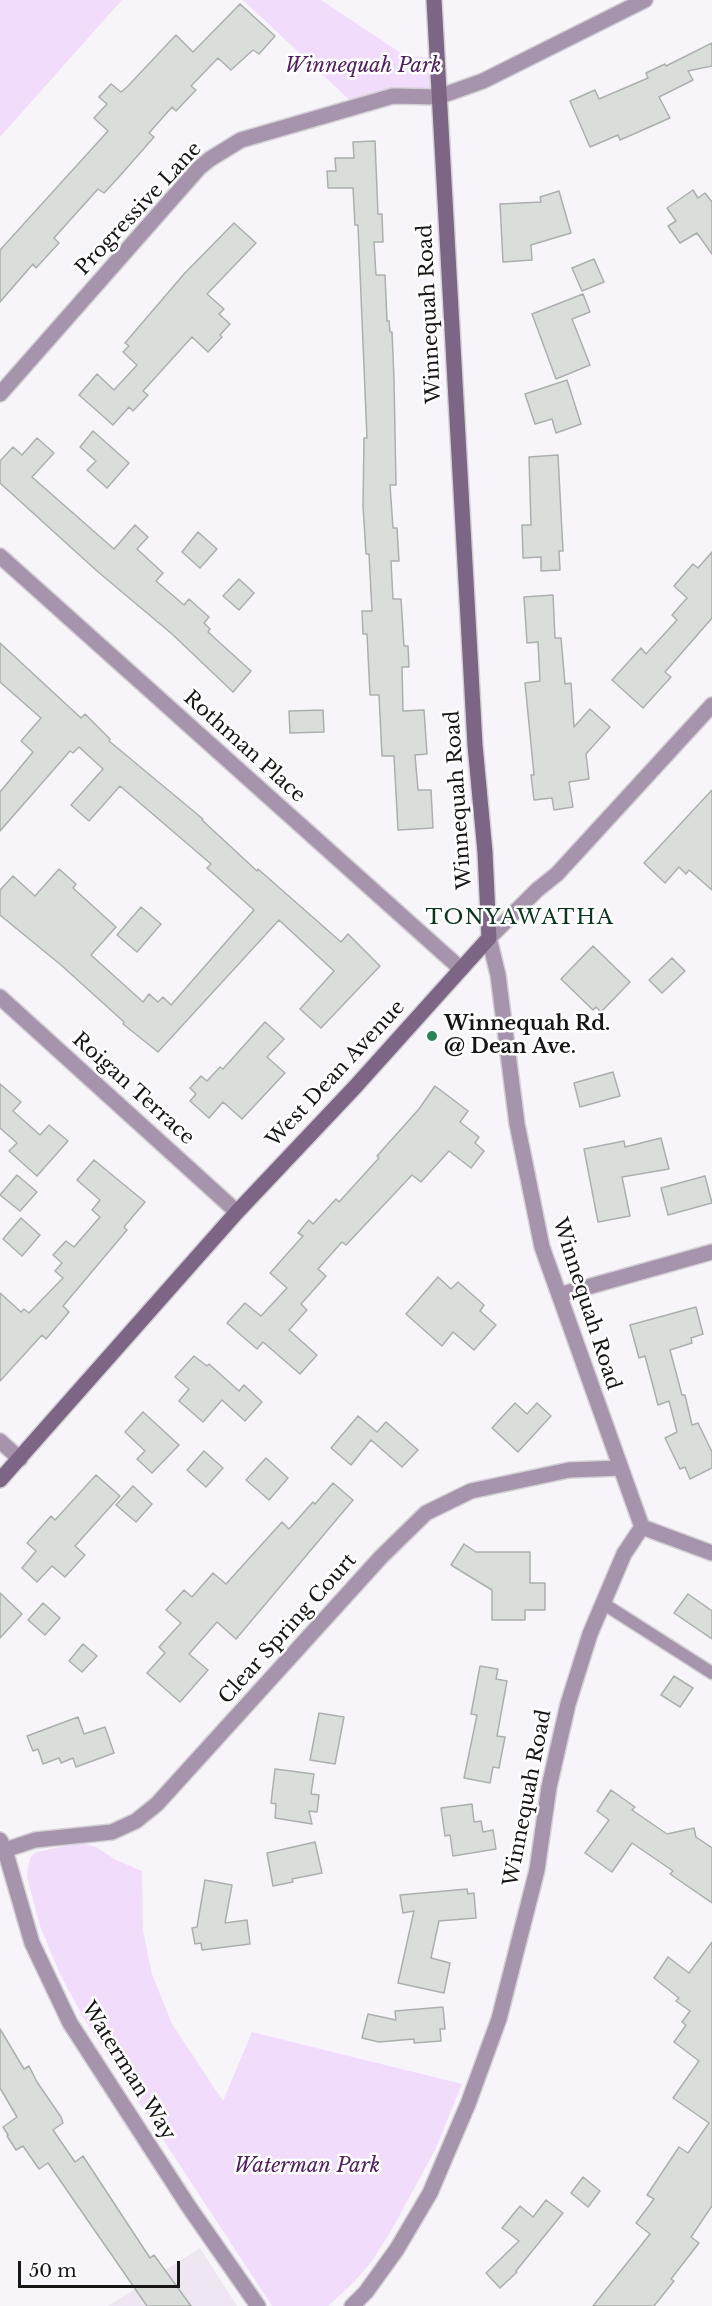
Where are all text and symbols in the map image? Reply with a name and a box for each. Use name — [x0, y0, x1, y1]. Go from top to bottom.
park label: Winnequah Park — [285, 54, 441, 78]
street label: Progressive Lane — [71, 137, 207, 281]
street label: Winnequah Road — [413, 224, 447, 404]
street label: Rothman Place — [178, 686, 310, 808]
street label: Winnequah Road — [441, 710, 477, 890]
district label: TONYAWATHA — [425, 905, 615, 931]
street label: West Dean Avenue — [262, 996, 410, 1152]
place label: Winnequah Rd. @ Dean Ave. — [444, 1012, 610, 1059]
street label: Roigan Terrace — [67, 1028, 199, 1150]
marker: Winnequah Rd. @ Dean Ave. — [425, 1029, 439, 1043]
street label: Winnequah Road — [547, 1215, 625, 1393]
street label: Clear Spring Court — [214, 1549, 362, 1709]
street label: Winnequah Road — [499, 1708, 557, 1888]
street label: Waterman Way — [76, 1997, 180, 2145]
park label: Waterman Park — [234, 2154, 380, 2178]
scale bar — [21, 2249, 183, 2287]
text: 50 m — [29, 2260, 77, 2282]

